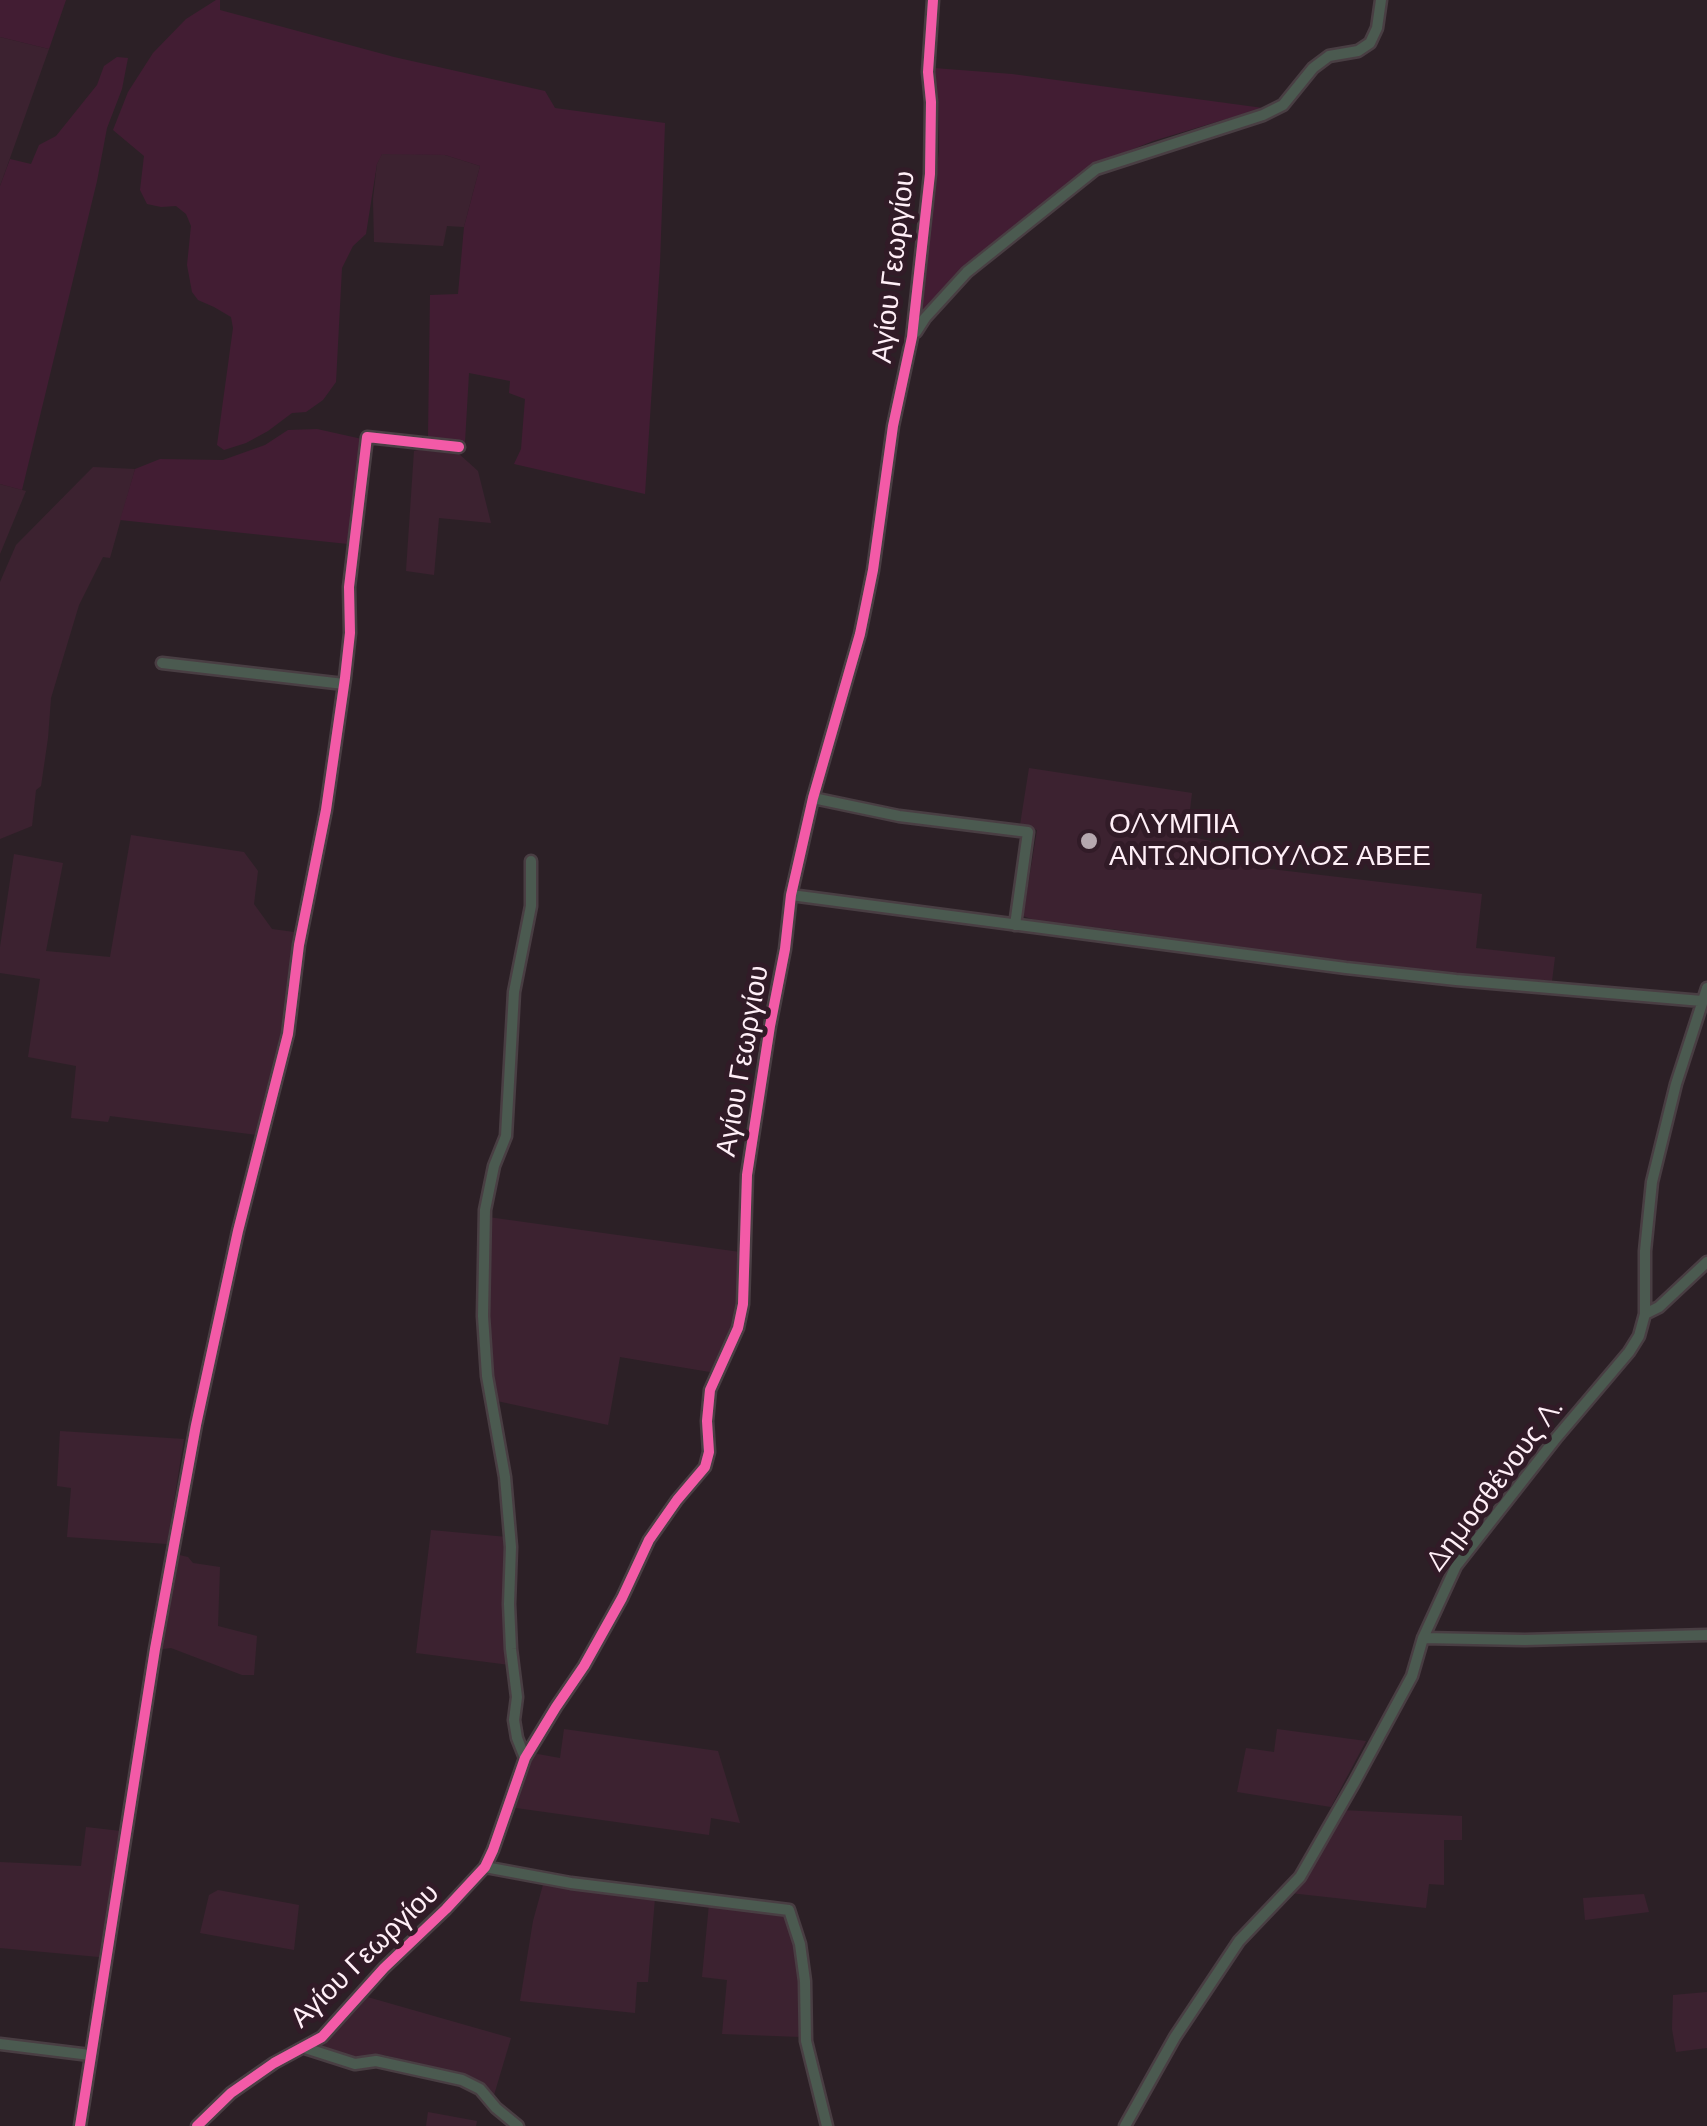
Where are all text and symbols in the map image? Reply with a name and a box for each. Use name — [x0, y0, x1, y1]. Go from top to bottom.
street label: Αγίου Γεωργίου — [866, 169, 922, 365]
place label: ΟΛΥΜΠΙΑ ΑΝΤΩΝΟΠΟΥΛΟΣ ΑΒΕΕ — [1109, 808, 1431, 874]
marker: ΟΛΥΜΠΙΑ ΑΝΤΩΝΟΠΟΥΛΟΣ ΑΒΕΕ — [1078, 830, 1100, 852]
street label: Αγίου Γεωργίου — [710, 963, 776, 1159]
street label: Δημοσθένους Λ. — [1419, 1392, 1571, 1578]
street label: Αγίου Γεωργίου — [284, 1877, 446, 2035]

